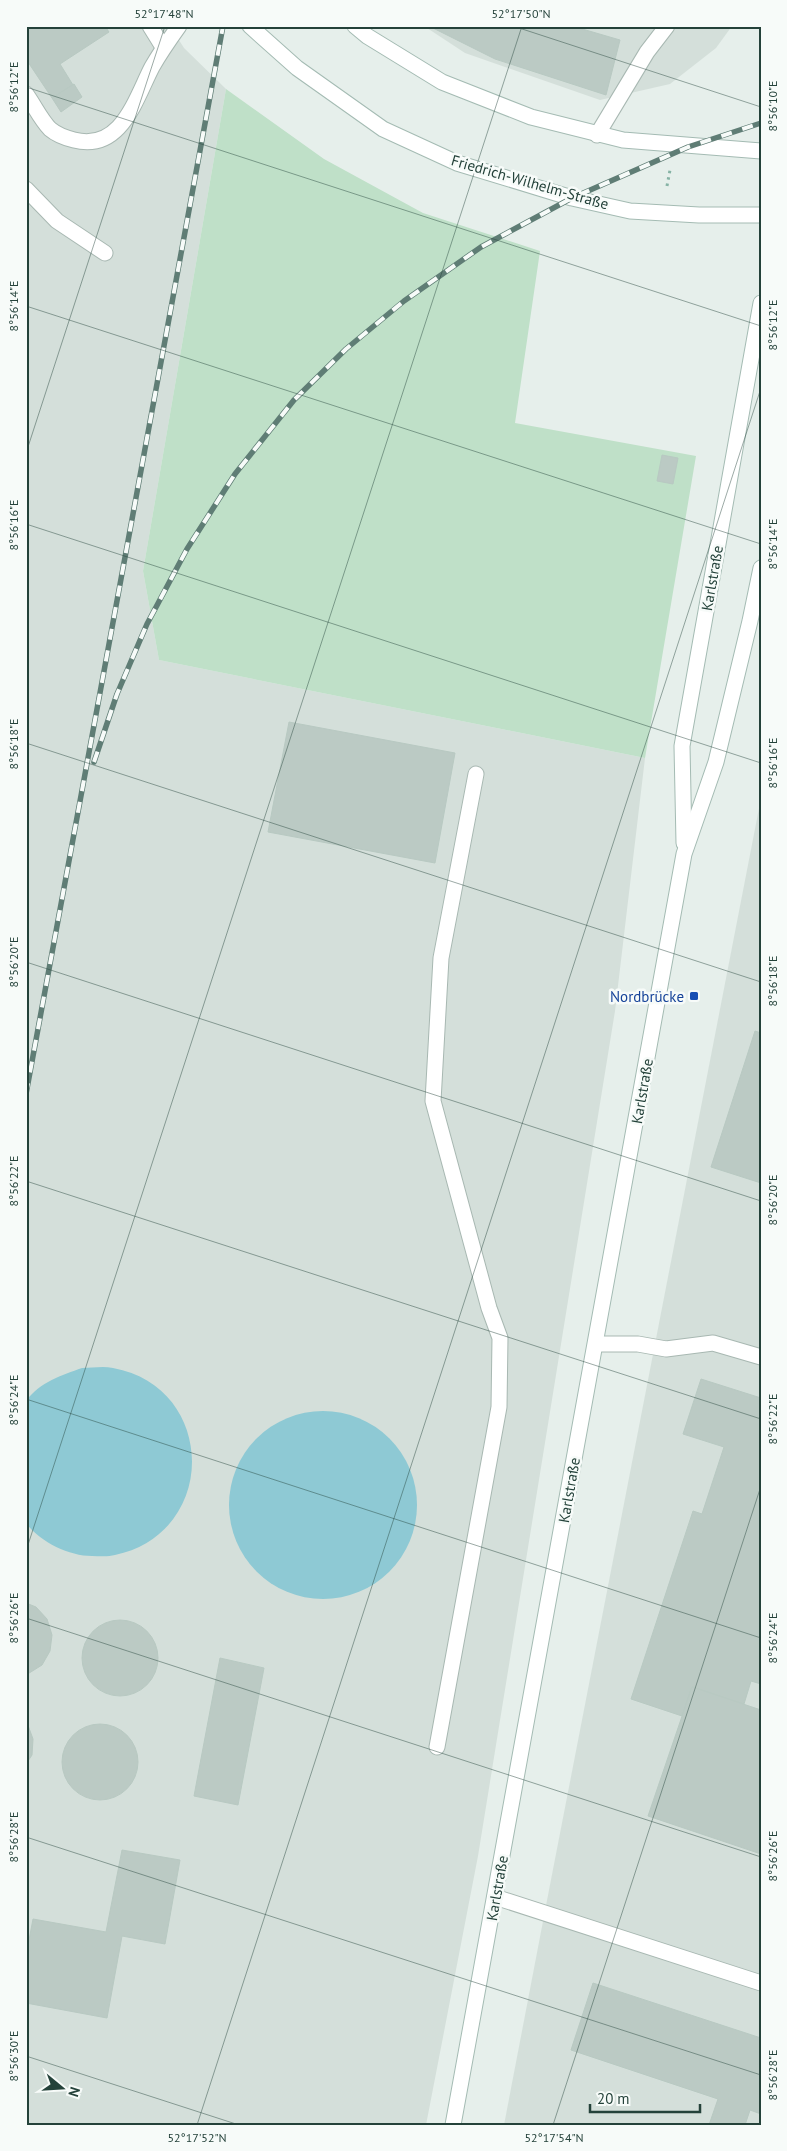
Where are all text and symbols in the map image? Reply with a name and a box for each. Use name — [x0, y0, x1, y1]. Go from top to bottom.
text: 52°17'48"N — [134, 6, 194, 21]
text: 52°17'50"N — [491, 6, 551, 21]
text: 8°56'12"E — [6, 62, 21, 112]
text: 8°56'10"E — [765, 81, 780, 131]
street label: Friedrich-Wilhelm-Straße — [449, 150, 611, 214]
text: 8°56'14"E — [6, 281, 21, 331]
text: 8°56'12"E — [765, 300, 780, 350]
text: 8°56'16"E — [6, 500, 21, 550]
text: 8°56'14"E — [765, 519, 780, 569]
street label: Karlstraße — [697, 544, 727, 612]
text: 8°56'18"E — [6, 719, 21, 769]
text: 8°56'16"E — [765, 738, 780, 788]
text: 8°56'20"E — [6, 937, 21, 987]
text: 8°56'18"E — [765, 956, 780, 1006]
place label: Nordbrücke — [610, 987, 684, 1006]
marker: Nordbrücke — [688, 990, 700, 1002]
street label: Karlstraße — [627, 1057, 657, 1125]
text: 8°56'22"E — [6, 1156, 21, 1206]
text: 8°56'20"E — [765, 1175, 780, 1225]
text: 8°56'24"E — [6, 1375, 21, 1425]
text: 8°56'22"E — [765, 1394, 780, 1444]
street label: Karlstraße — [554, 1456, 584, 1524]
text: 8°56'26"E — [6, 1593, 21, 1643]
text: 8°56'24"E — [765, 1613, 780, 1663]
text: 8°56'28"E — [6, 1812, 21, 1862]
text: 8°56'26"E — [765, 1831, 780, 1881]
street label: Karlstraße — [482, 1854, 512, 1922]
text: 8°56'30"E — [6, 2031, 21, 2081]
text: 8°56'28"E — [765, 2050, 780, 2100]
north arrow — [38, 2064, 88, 2114]
scale bar — [590, 2081, 700, 2113]
text: N — [64, 2085, 84, 2099]
text: 20 m — [597, 2089, 630, 2108]
text: 52°17'52"N — [167, 2130, 227, 2145]
text: 52°17'54"N — [524, 2130, 584, 2145]

